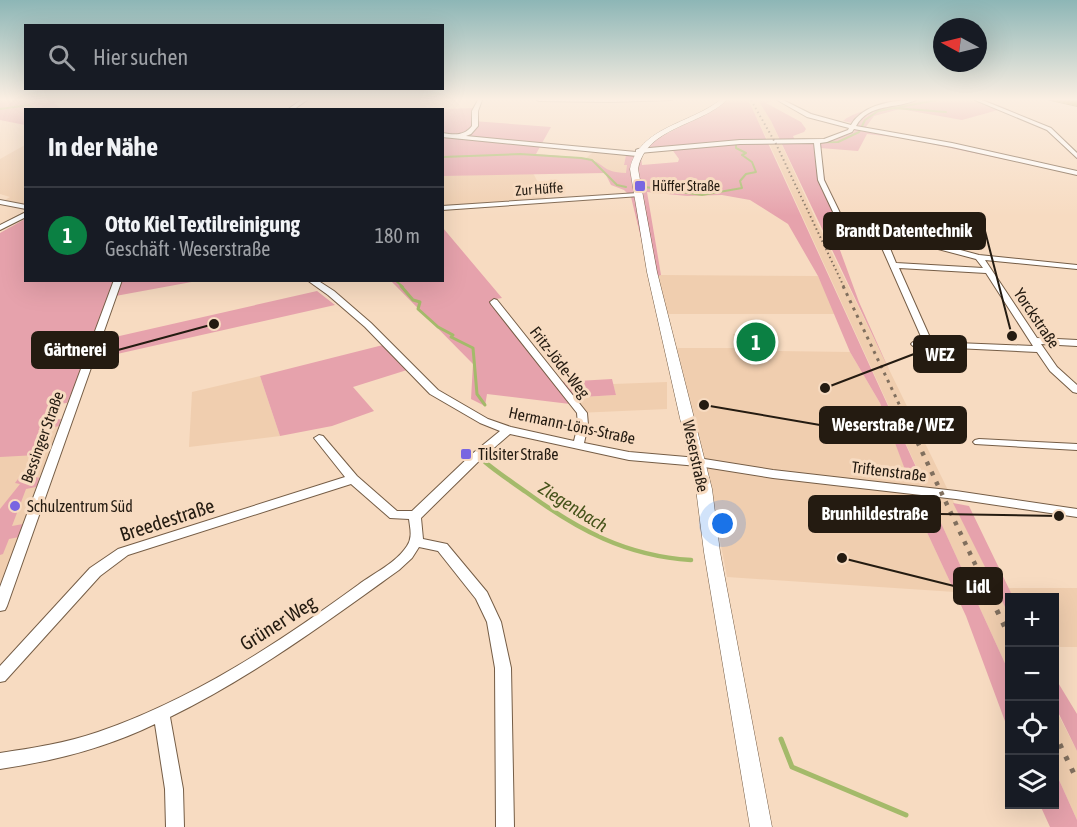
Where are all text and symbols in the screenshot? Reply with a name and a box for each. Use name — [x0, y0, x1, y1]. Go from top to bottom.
north arrow — [933, 18, 987, 72]
search box — [24, 24, 444, 90]
icon: search — [45, 41, 78, 74]
text: Hier suchen — [93, 44, 188, 70]
text: In der Nähe — [48, 132, 158, 162]
place label: Hüffer Straße — [652, 178, 720, 194]
street label: Zur Hüffe — [515, 179, 563, 199]
marker: Hüffer Straße — [633, 179, 647, 193]
text: Otto Kiel Textilreinigung — [105, 211, 300, 237]
callout: Brandt Datentechnik — [824, 213, 985, 249]
text: Brandt Datentechnik — [836, 220, 973, 241]
text: 1 — [63, 224, 72, 247]
text: 180 m — [375, 224, 420, 247]
text: Geschäft · Weserstraße — [105, 237, 270, 260]
street label: Yorckstraße — [1010, 285, 1064, 351]
pin: 1 — [736, 320, 776, 364]
street label: Fritz-Jöde-Weg — [526, 323, 594, 402]
callout: Gärtnerei — [32, 332, 118, 368]
callout: WEZ — [914, 336, 966, 372]
text: Gärtnerei — [44, 339, 106, 360]
text: WEZ — [925, 344, 955, 365]
street label: Bessinger Straße — [17, 389, 68, 486]
street label: Hermann-Löns-Straße — [507, 403, 637, 447]
callout: Weserstraße / WEZ — [820, 407, 966, 443]
text: Weserstraße / WEZ — [831, 414, 955, 435]
street label: Weserstraße — [680, 418, 712, 494]
place label: Tilsiter Straße — [478, 445, 559, 463]
marker: Tilsiter Straße — [459, 447, 473, 461]
street label: Triftenstraße — [851, 457, 927, 485]
water label: Ziegenbach — [535, 477, 612, 536]
street label: Breedestraße — [117, 493, 217, 546]
callout: Brunhildestraße — [809, 496, 940, 532]
place label: Schulzentrum Süd — [27, 497, 133, 515]
marker: Schulzentrum Süd — [8, 499, 22, 513]
text: Brunhildestraße — [822, 503, 928, 524]
your location — [708, 509, 737, 538]
callout: Lidl — [954, 568, 1002, 604]
text: Lidl — [966, 576, 990, 597]
street label: Grüner Weg — [236, 590, 320, 655]
map controls — [1005, 593, 1059, 809]
button: + — [1005, 593, 1059, 647]
button: − — [1005, 647, 1059, 701]
button: locate — [1005, 701, 1059, 755]
button: layers — [1005, 755, 1059, 809]

